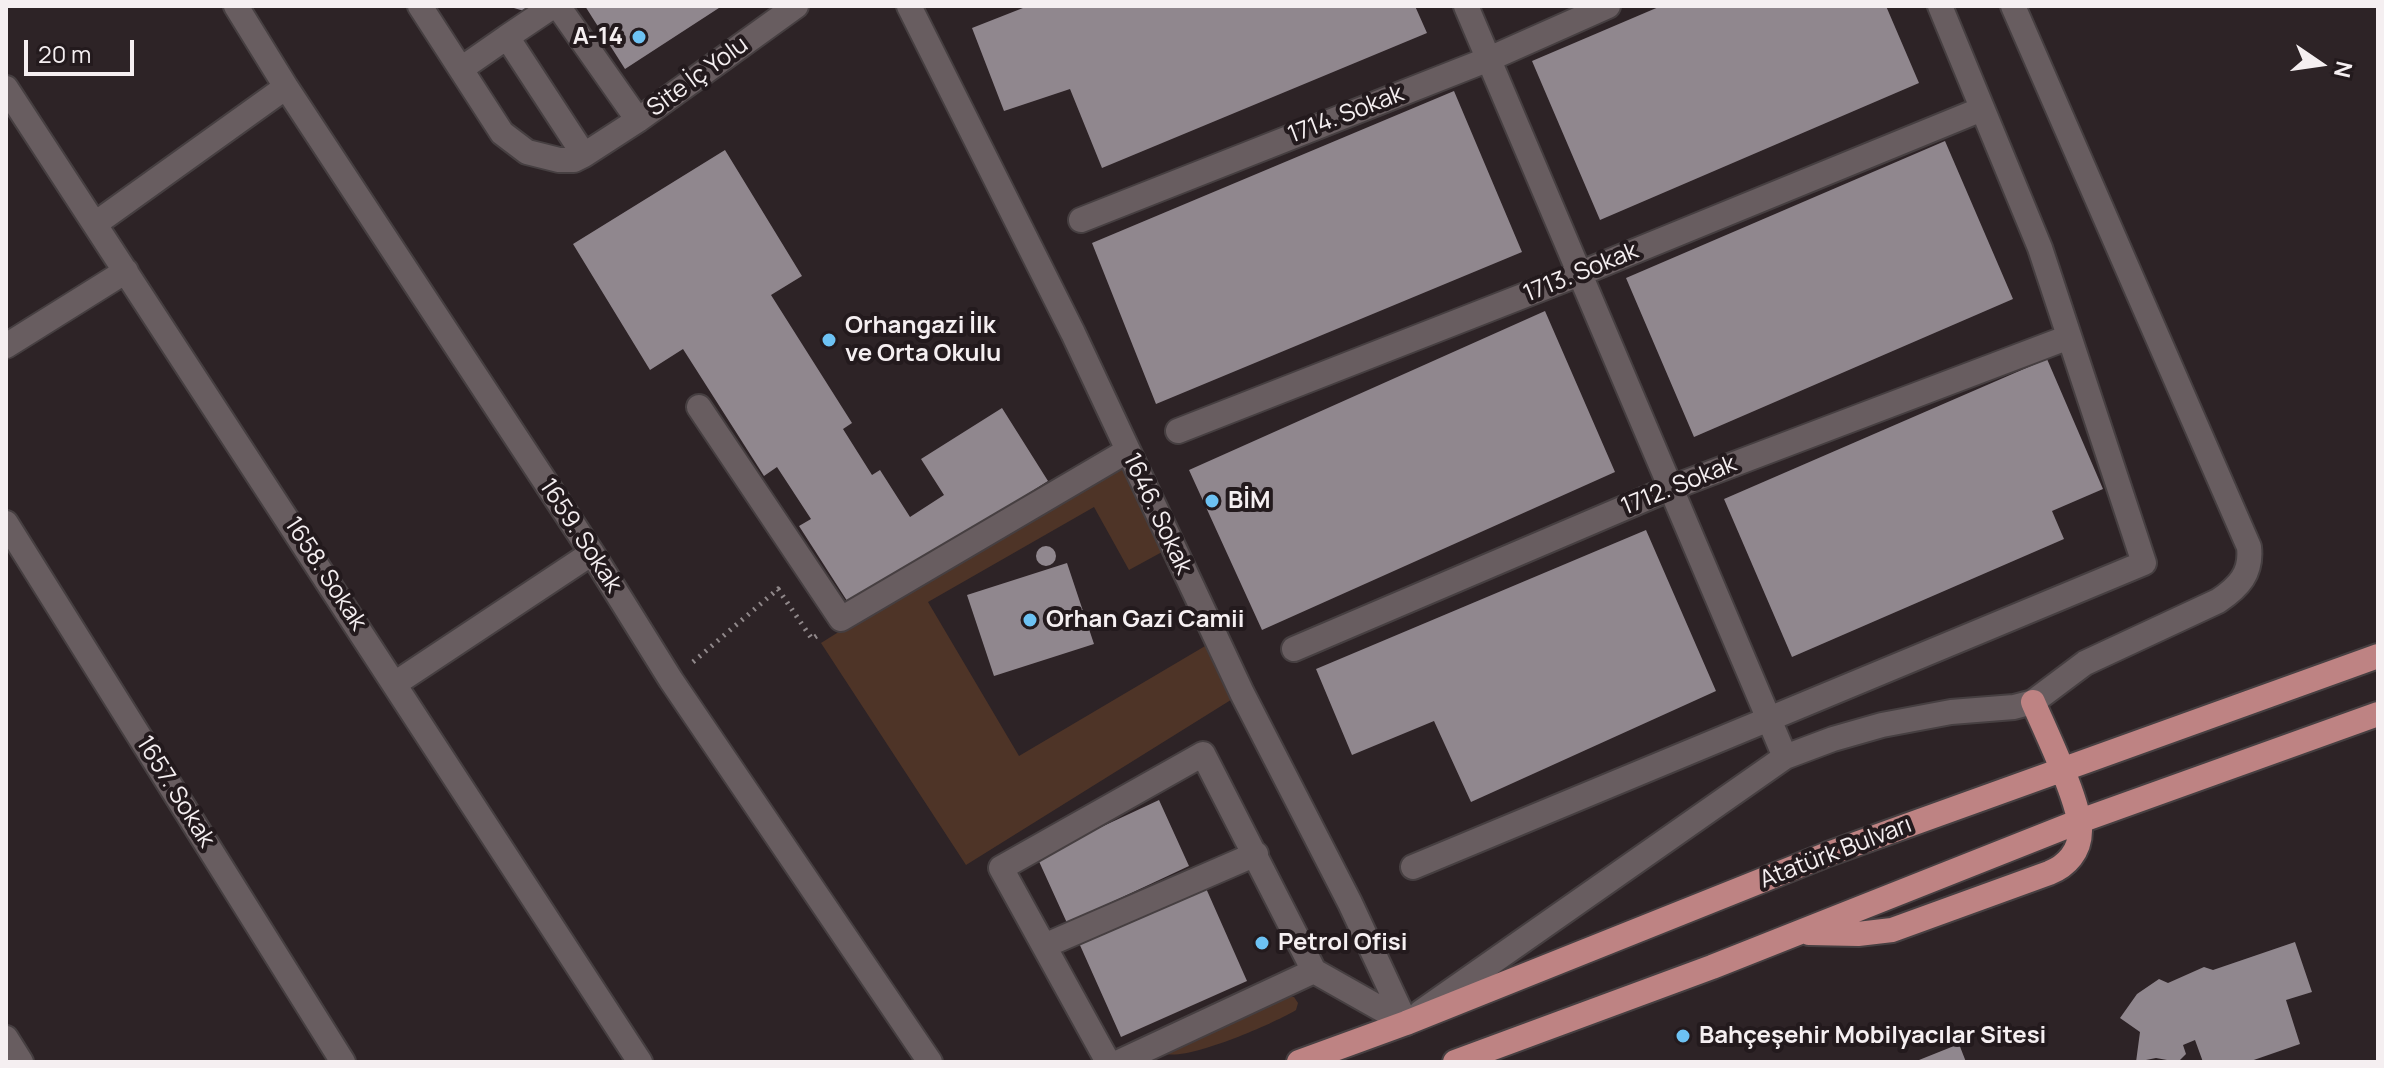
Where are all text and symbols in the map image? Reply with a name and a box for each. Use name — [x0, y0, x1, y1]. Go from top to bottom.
place label: A-14 — [573, 23, 623, 51]
scale bar — [28, 24, 138, 74]
north arrow — [2280, 24, 2360, 104]
marker: A-14 — [630, 28, 648, 46]
street label: Site İç Yolu — [642, 31, 754, 123]
text: 20 m — [38, 37, 91, 70]
text: N — [2327, 58, 2360, 80]
street label: 1714. Sokak — [1284, 80, 1408, 150]
street label: 1713. Sokak — [1519, 237, 1643, 309]
place label: Orhangazi İlk ve Orta Okulu — [845, 312, 1001, 368]
marker: Orhangazi İlk ve Orta Okulu — [820, 331, 838, 349]
street label: 1646. Sokak — [1116, 449, 1198, 579]
street label: 1712. Sokak — [1617, 450, 1741, 522]
street label: 1659. Sokak — [533, 474, 627, 598]
place label: BİM — [1228, 487, 1270, 515]
marker: BİM — [1203, 492, 1221, 510]
street label: 1658. Sokak — [278, 512, 372, 636]
place label: Orhan Gazi Camii — [1046, 606, 1245, 634]
marker: Orhan Gazi Camii — [1021, 611, 1039, 629]
street label: 1657. Sokak — [130, 731, 220, 853]
street label: Atatürk Bulvarı — [1756, 811, 1916, 895]
place label: Petrol Ofisi — [1278, 929, 1408, 957]
marker: Petrol Ofisi — [1253, 934, 1271, 952]
place label: Bahçeşehir Mobilyacılar Sitesi — [1699, 1022, 2046, 1050]
marker: Bahçeşehir Mobilyacılar Sitesi — [1674, 1027, 1692, 1045]

